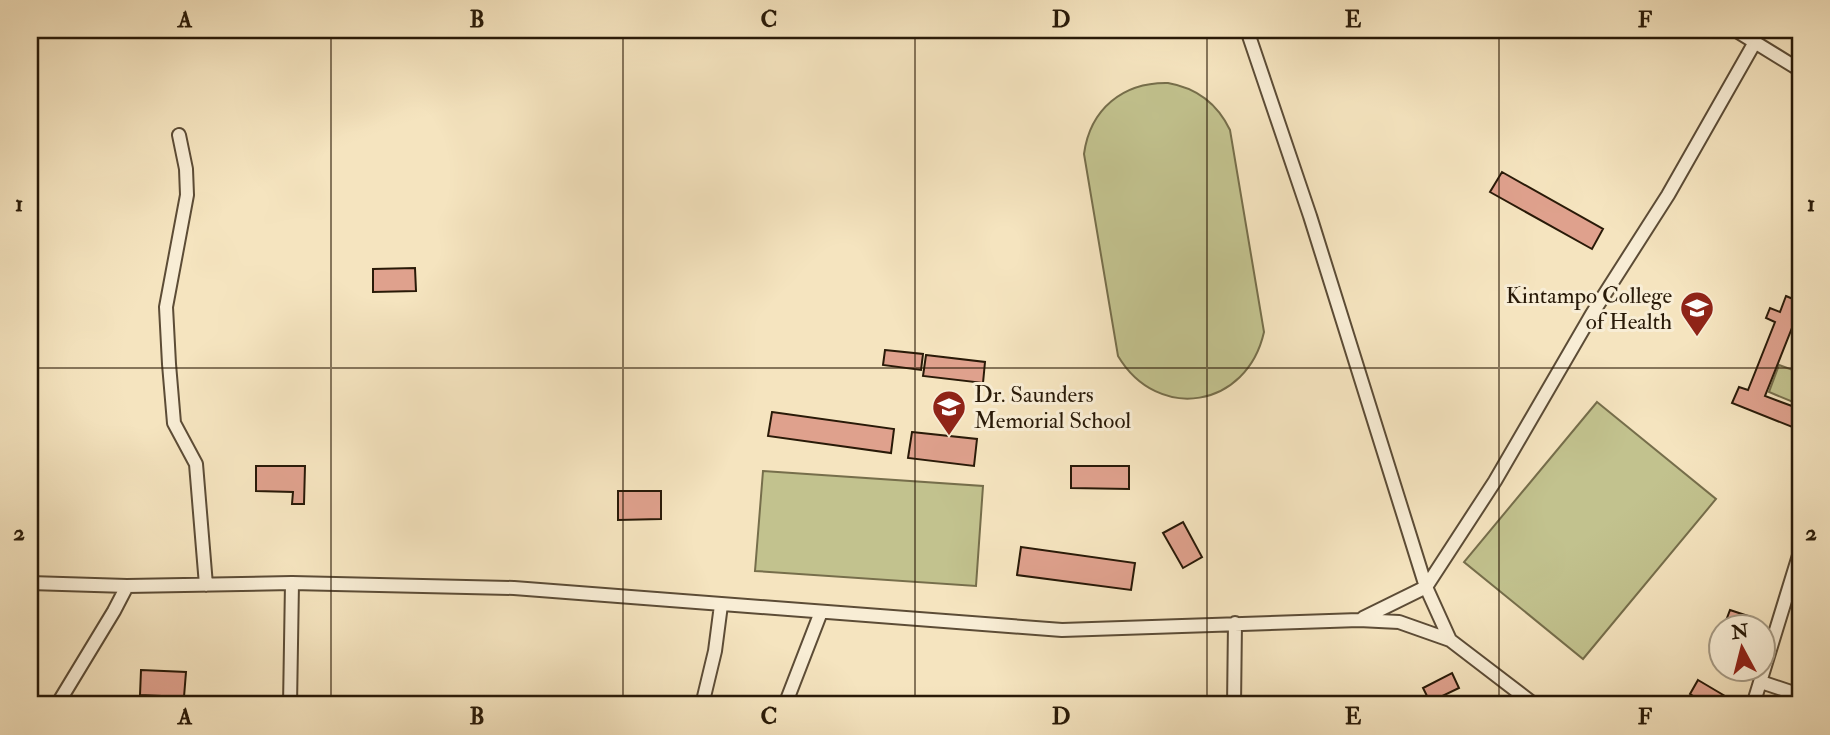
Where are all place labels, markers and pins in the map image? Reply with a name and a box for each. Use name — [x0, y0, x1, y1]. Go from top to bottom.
place label: Kintampo College of Health — [1506, 281, 1672, 336]
school or university icon: Kintampo College of Health — [1678, 289, 1716, 338]
place label: Dr. Saunders Memorial School — [974, 380, 1131, 435]
school or university icon: Dr. Saunders Memorial School — [930, 388, 968, 437]

